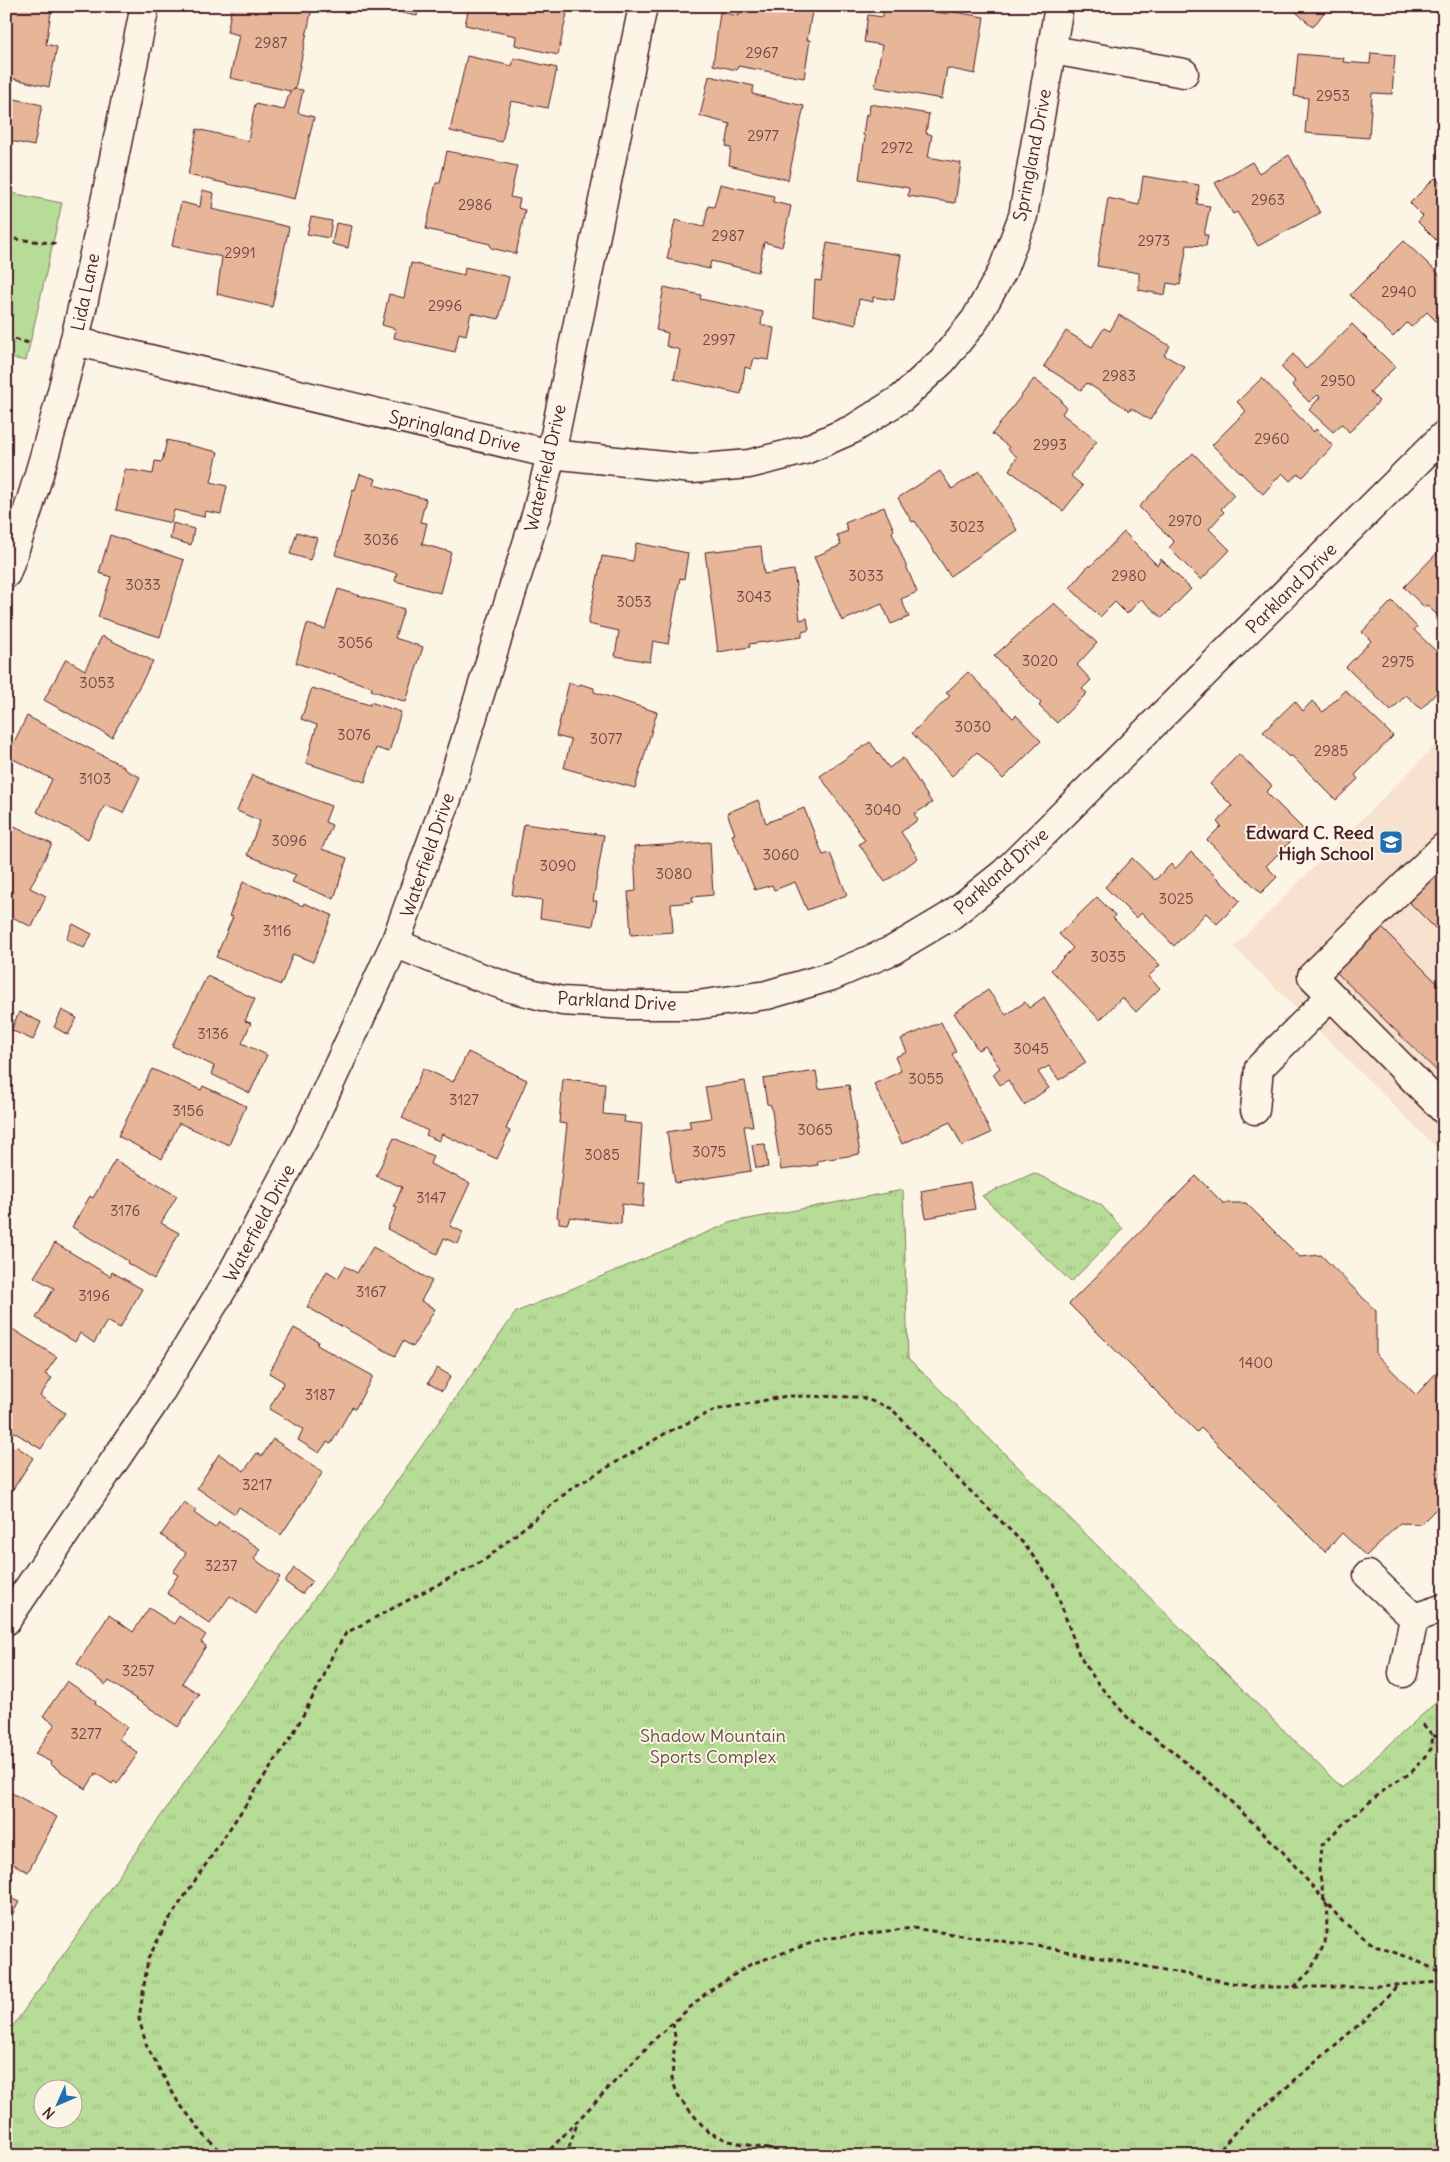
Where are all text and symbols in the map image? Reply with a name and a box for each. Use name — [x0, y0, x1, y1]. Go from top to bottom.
house number: 2987 — [255, 33, 287, 52]
house number: 2967 — [746, 43, 778, 62]
house number: 2953 — [1316, 86, 1350, 105]
street label: Springland Drive — [1008, 87, 1056, 223]
house number: 2977 — [747, 126, 779, 145]
house number: 2972 — [881, 138, 913, 157]
house number: 2963 — [1251, 190, 1285, 209]
house number: 2986 — [458, 195, 492, 214]
house number: 2987 — [712, 226, 744, 245]
house number: 2973 — [1138, 231, 1170, 250]
house number: 2991 — [224, 243, 256, 262]
street label: Lida Lane — [66, 251, 104, 333]
house number: 2940 — [1381, 282, 1417, 301]
house number: 2996 — [428, 296, 462, 315]
house number: 2997 — [703, 330, 735, 349]
house number: 2983 — [1102, 366, 1136, 385]
house number: 2950 — [1320, 371, 1356, 390]
street label: Waterfield Drive — [519, 402, 571, 534]
street label: Springland Drive — [387, 405, 523, 457]
house number: 2960 — [1254, 429, 1290, 448]
house number: 2993 — [1033, 435, 1067, 454]
house number: 2970 — [1168, 511, 1202, 530]
house number: 3023 — [949, 517, 985, 536]
house number: 3036 — [363, 530, 399, 549]
street label: Parkland Drive — [1241, 538, 1341, 638]
house number: 3033 — [848, 566, 884, 585]
house number: 2980 — [1111, 566, 1147, 585]
house number: 3033 — [125, 575, 161, 594]
house number: 3043 — [736, 587, 772, 606]
house number: 3053 — [616, 592, 652, 611]
house number: 3056 — [337, 633, 373, 652]
house number: 3020 — [1022, 651, 1058, 670]
house number: 2975 — [1382, 652, 1414, 671]
house number: 3053 — [79, 673, 115, 692]
house number: 3030 — [955, 717, 991, 736]
house number: 3076 — [337, 725, 371, 744]
house number: 3077 — [590, 729, 622, 748]
house number: 2985 — [1314, 741, 1348, 760]
house number: 3103 — [79, 769, 111, 788]
street label: Waterfield Drive — [395, 790, 459, 920]
house number: 3040 — [865, 800, 901, 819]
place label: Edward C. Reed High School — [1246, 821, 1374, 865]
street label: Parkland Drive — [949, 823, 1053, 919]
school or university icon: Edward C. Reed High School — [1378, 829, 1404, 855]
house number: 3096 — [271, 831, 307, 850]
house number: 3060 — [763, 845, 799, 864]
house number: 3090 — [540, 856, 576, 875]
house number: 3080 — [656, 864, 692, 883]
house number: 3025 — [1158, 889, 1194, 908]
house number: 3116 — [263, 921, 291, 940]
house number: 3035 — [1090, 947, 1126, 966]
street label: Parkland Drive — [557, 986, 677, 1016]
house number: 3136 — [197, 1024, 229, 1043]
house number: 3045 — [1013, 1039, 1049, 1058]
house number: 3055 — [908, 1069, 944, 1088]
house number: 3127 — [449, 1090, 479, 1109]
house number: 3156 — [172, 1101, 204, 1120]
house number: 3065 — [797, 1120, 833, 1139]
house number: 3075 — [692, 1142, 726, 1161]
house number: 3085 — [584, 1145, 620, 1164]
street label: Waterfield Drive — [218, 1160, 300, 1286]
house number: 3147 — [416, 1188, 446, 1207]
house number: 3176 — [110, 1201, 140, 1220]
house number: 3167 — [356, 1282, 386, 1301]
house number: 3196 — [78, 1286, 110, 1305]
house number: 1400 — [1239, 1353, 1273, 1372]
house number: 3187 — [305, 1385, 335, 1404]
house number: 3217 — [242, 1475, 272, 1494]
house number: 3237 — [205, 1556, 237, 1575]
house number: 3257 — [122, 1661, 154, 1680]
house number: 3277 — [70, 1724, 102, 1743]
park label: Shadow Mountain Sports Complex — [640, 1724, 786, 1768]
north arrow — [32, 2080, 82, 2130]
text: N — [39, 2103, 59, 2123]

